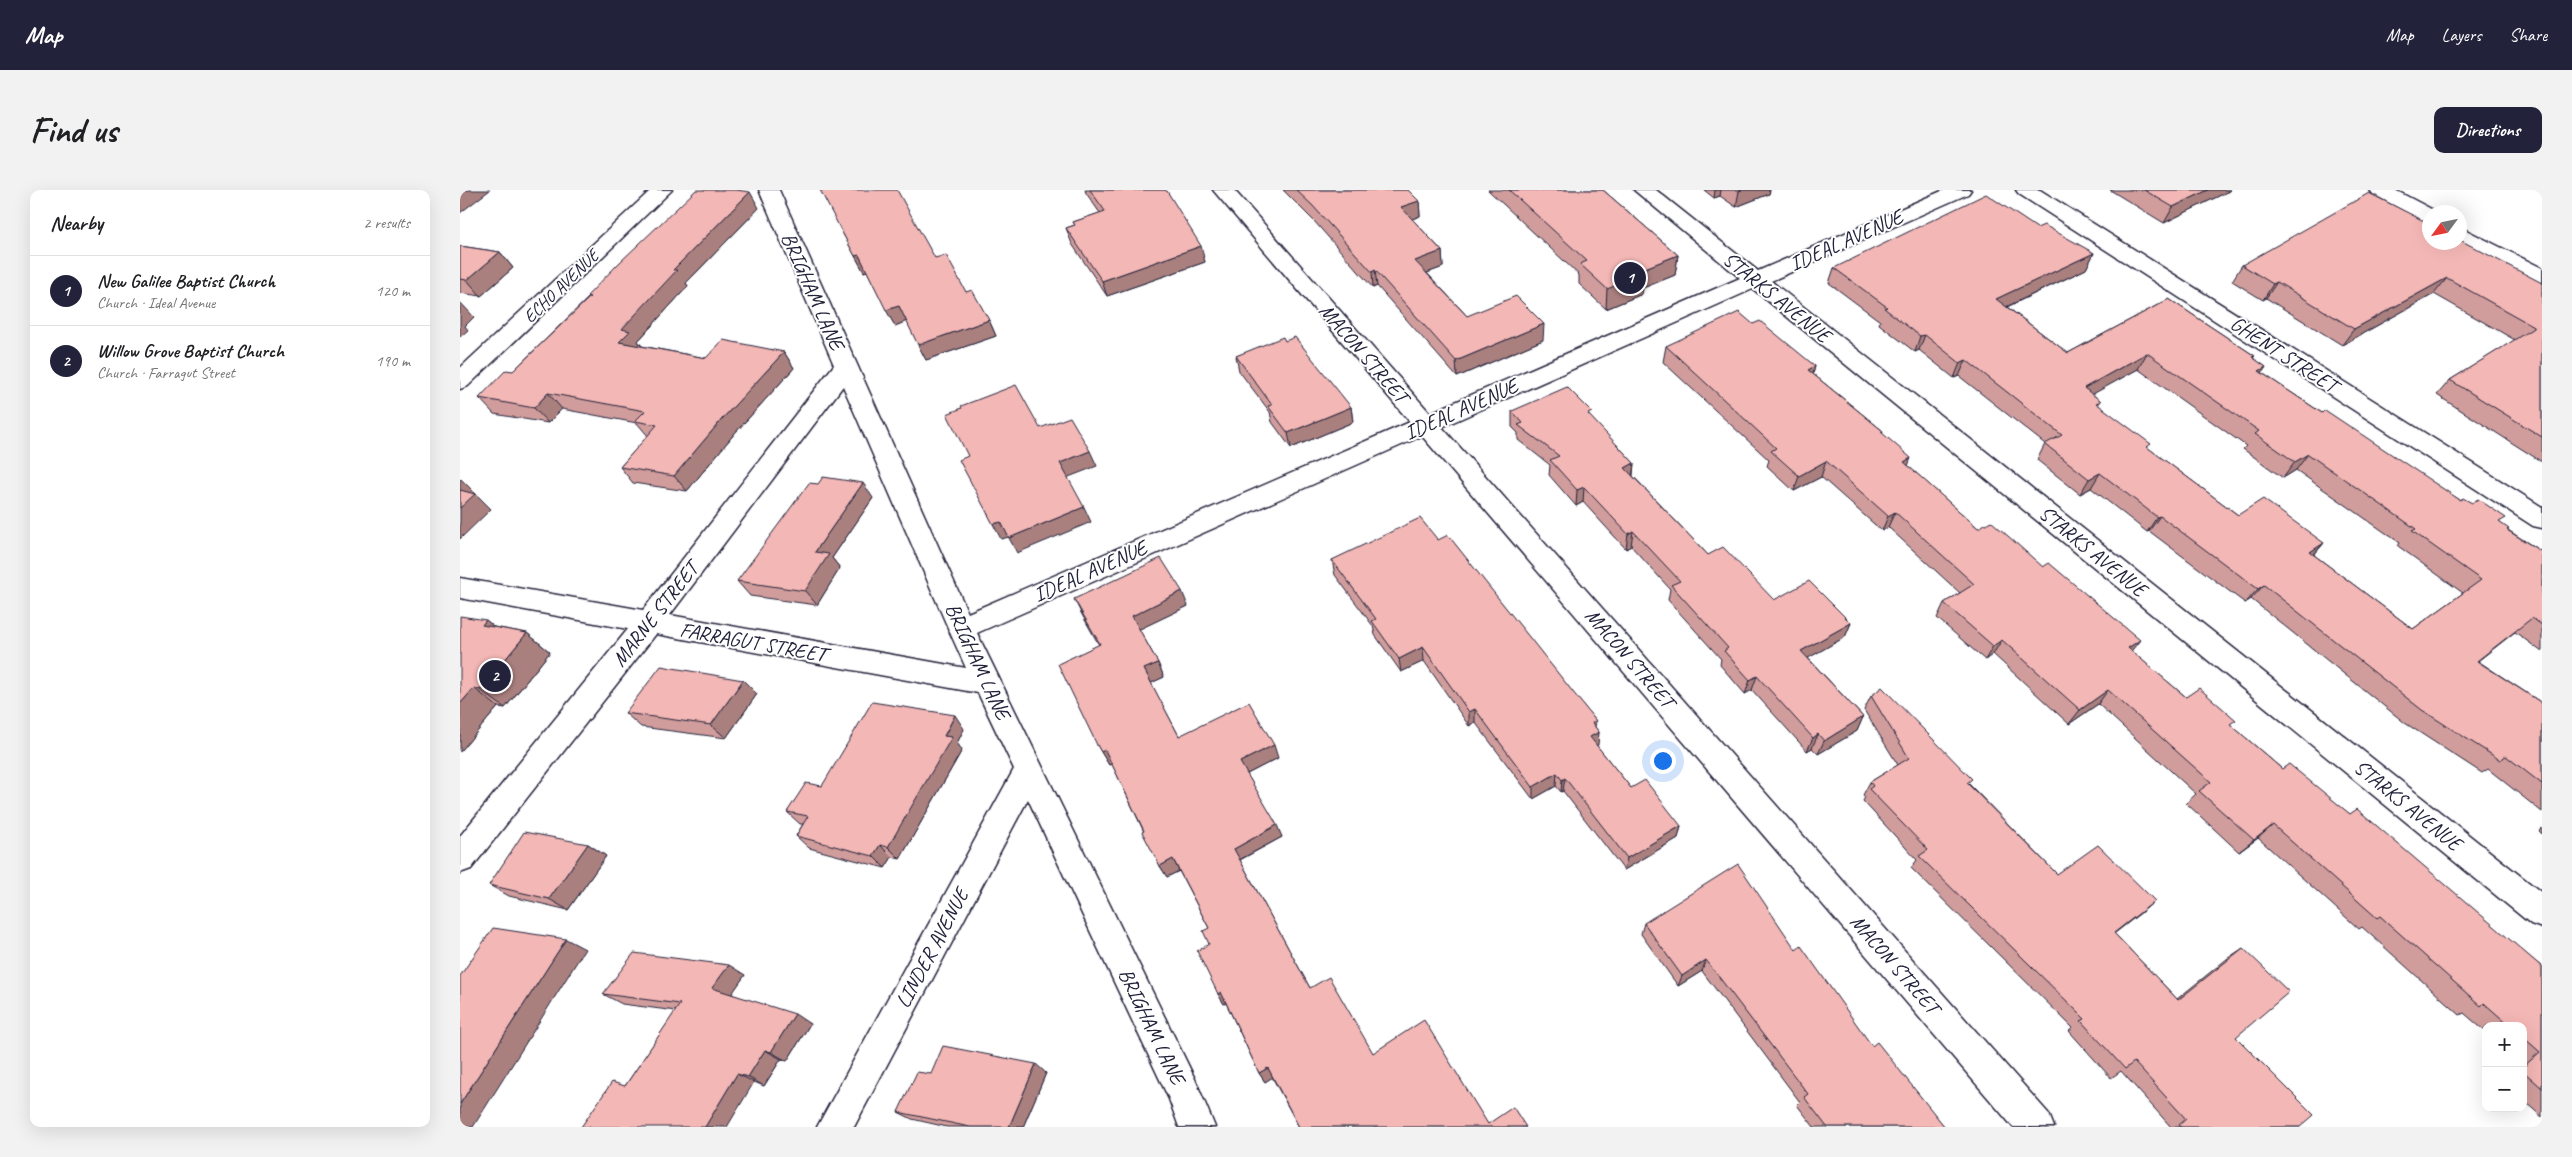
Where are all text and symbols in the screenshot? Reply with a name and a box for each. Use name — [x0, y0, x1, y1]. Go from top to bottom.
text: Map — [25, 20, 62, 50]
text: Map — [2386, 24, 2414, 46]
text: Layers — [2442, 24, 2481, 46]
text: Share — [2509, 24, 2547, 46]
button: Directions — [2434, 107, 2542, 153]
text: Find us — [30, 108, 117, 153]
street label: IDEAL AVENUE — [1785, 202, 1909, 277]
north arrow — [2422, 205, 2467, 250]
text: Nearby — [50, 210, 103, 236]
text: 2 results — [363, 213, 410, 233]
street label: BRIGHAM LANE — [776, 228, 852, 356]
street label: ECHO AVENUE — [519, 243, 605, 327]
street label: STARKS AVENUE — [1718, 246, 1838, 350]
pin: 1 — [1614, 259, 1646, 297]
text: New Galilee Baptist Church — [97, 269, 275, 293]
text: 1 — [62, 281, 70, 301]
text: 120 m — [376, 281, 410, 301]
text: Church · Ideal Avenue — [97, 293, 215, 313]
street label: MACON STREET — [1314, 298, 1417, 411]
street label: GHENT STREET — [2226, 310, 2347, 401]
text: Willow Grove Baptist Church — [97, 339, 284, 363]
text: 2 — [62, 351, 70, 371]
text: 190 m — [376, 351, 410, 371]
text: Church · Farragut Street — [97, 363, 235, 383]
street label: IDEAL AVENUE — [1400, 371, 1524, 446]
street label: STARKS AVENUE — [2034, 500, 2154, 604]
street label: IDEAL AVENUE — [1029, 533, 1153, 608]
street label: MARNE STREET — [606, 553, 707, 672]
street label: BRIGHAM LANE — [940, 599, 1017, 726]
street label: MACON STREET — [1580, 603, 1683, 716]
street label: FARRAGUT STREET — [678, 616, 833, 669]
pin: 2 — [479, 657, 511, 695]
your location — [1650, 748, 1676, 774]
street label: STARKS AVENUE — [2349, 754, 2469, 858]
street label: LINDER AVENUE — [890, 882, 975, 1012]
street label: MACON STREET — [1845, 909, 1948, 1022]
street label: BRIGHAM LANE — [1113, 964, 1192, 1091]
map controls — [2482, 1022, 2527, 1112]
button: + — [2482, 1022, 2527, 1067]
button: − — [2482, 1067, 2527, 1112]

